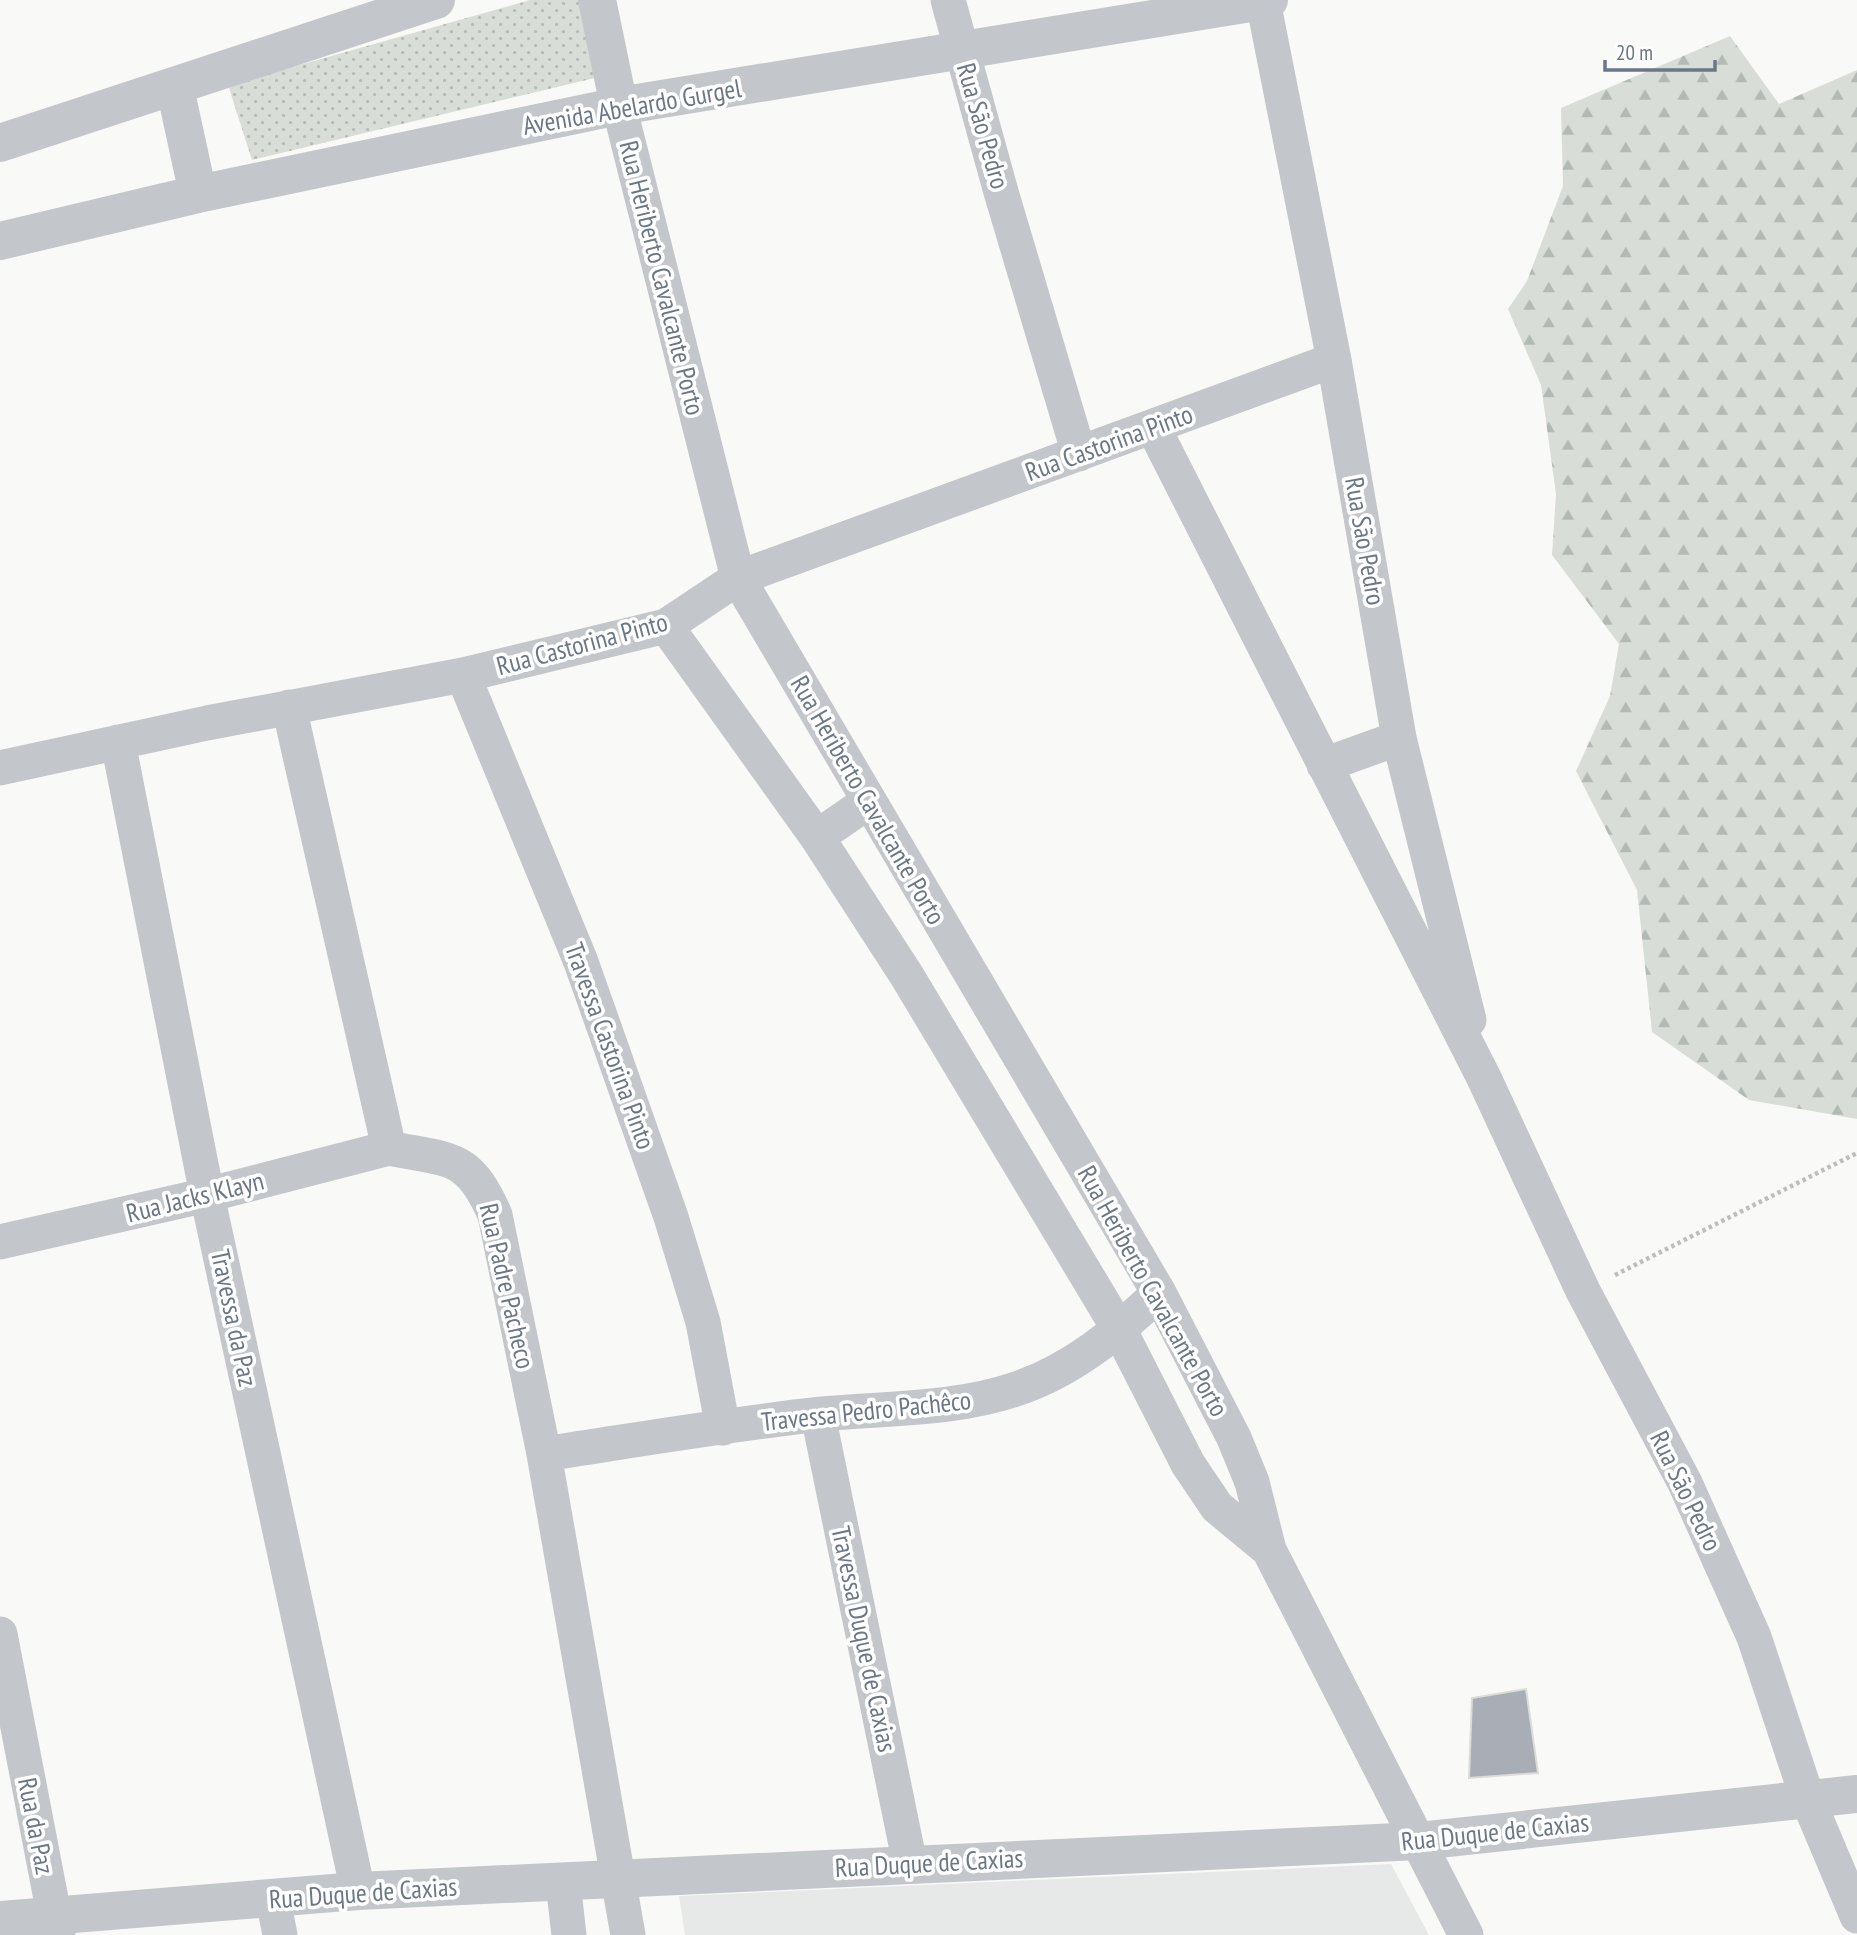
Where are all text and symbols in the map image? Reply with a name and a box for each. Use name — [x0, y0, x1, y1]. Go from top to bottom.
scale bar — [1605, 28, 1715, 72]
text: 20 m — [1616, 39, 1653, 66]
street label: Rua São Pedro — [950, 59, 1017, 193]
street label: Avenida Abelardo Gurgel — [520, 71, 744, 142]
street label: Rua Heriberto Cavalcante Porto — [612, 137, 713, 418]
street label: Rua Castorina Pinto — [1021, 397, 1197, 488]
street label: Rua São Pedro — [1338, 474, 1393, 607]
street label: Rua Castorina Pinto — [493, 605, 671, 682]
street label: Rua Heriberto Cavalcante Porto — [784, 670, 953, 930]
street label: Travessa Castorina Pinto — [558, 938, 663, 1154]
street label: Rua Heriberto Cavalcante Porto — [1071, 1160, 1236, 1422]
street label: Rua Jacks Klayn — [123, 1164, 267, 1230]
street label: Rua Padre Pacheco — [472, 1200, 543, 1372]
street label: Travessa da Paz — [204, 1246, 265, 1389]
street label: Travessa Pedro Pachêco — [759, 1383, 972, 1438]
street label: Rua São Pedro — [1643, 1425, 1730, 1556]
street label: Travessa Duque de Caxias — [824, 1523, 905, 1755]
street label: Rua da Paz — [11, 1775, 62, 1877]
street label: Rua Duque de Caxias — [1400, 1805, 1590, 1858]
street label: Rua Duque de Caxias — [834, 1841, 1024, 1884]
street label: Rua Duque de Caxias — [268, 1869, 458, 1916]

